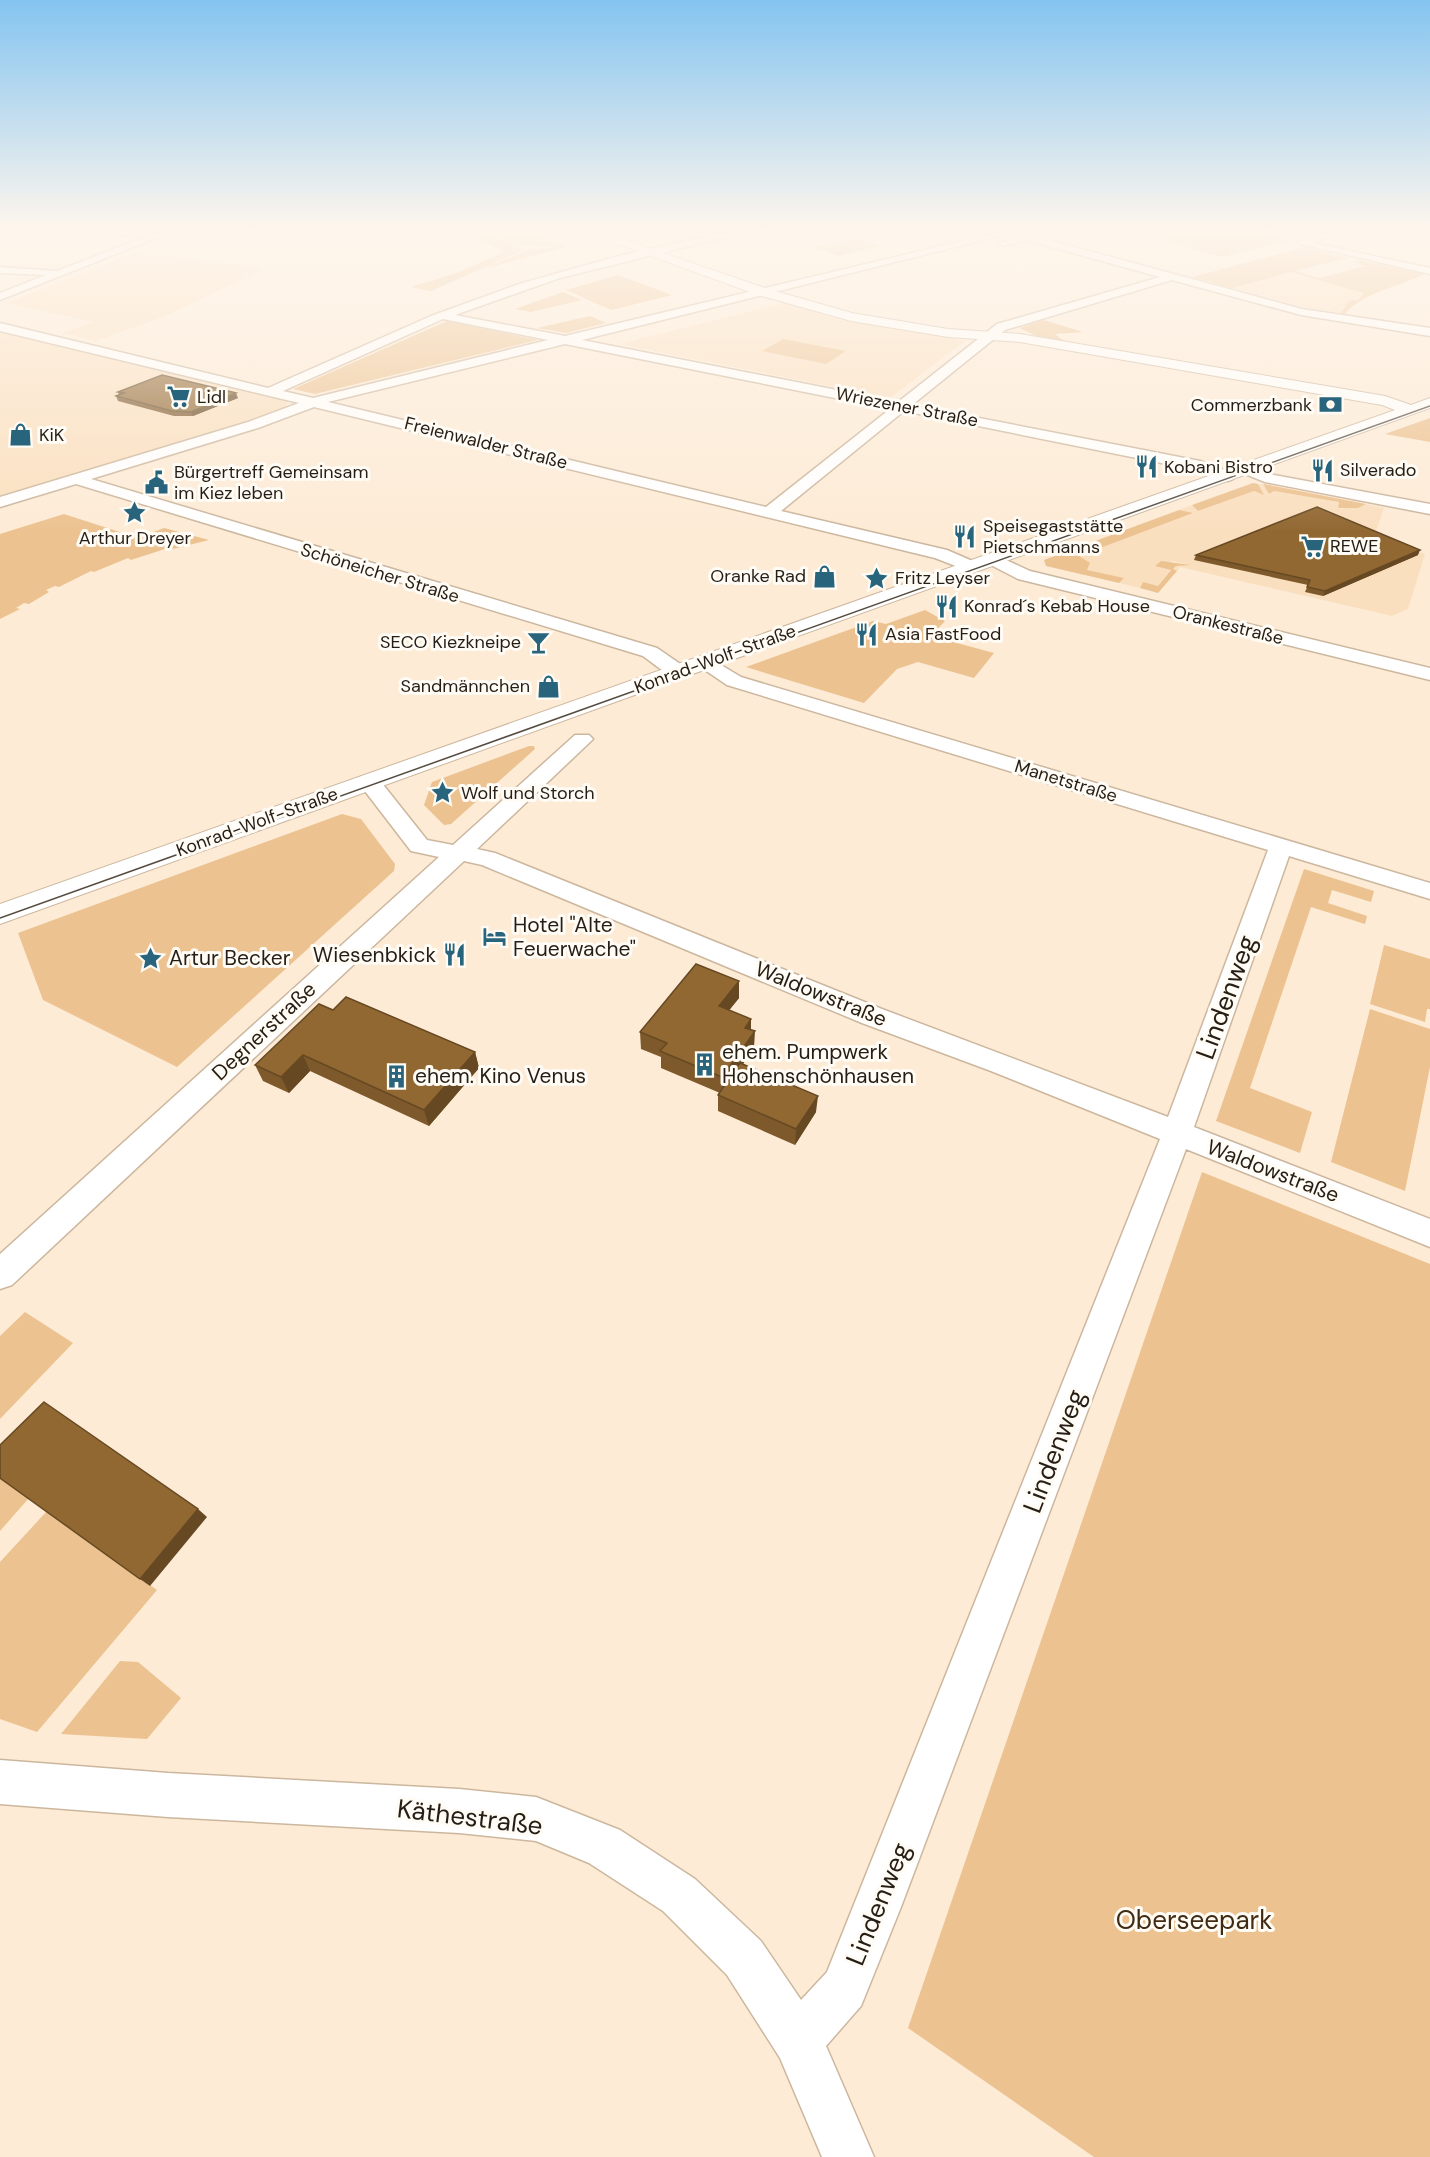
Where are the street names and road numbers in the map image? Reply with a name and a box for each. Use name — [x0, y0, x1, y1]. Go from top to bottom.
street label: Wriezener Straße — [834, 381, 980, 433]
street label: Freienwalder Straße — [402, 411, 570, 475]
street label: Schöneicher Straße — [298, 537, 462, 609]
street label: Orankestraße — [1170, 600, 1286, 650]
street label: Konrad-Wolf-Straße — [631, 619, 799, 699]
street label: Manetstraße — [1012, 754, 1120, 808]
street label: Konrad-Wolf-Straße — [173, 782, 341, 862]
street label: Lindenweg — [1188, 930, 1264, 1064]
street label: Waldowstraße — [751, 955, 891, 1033]
street label: Degnerstraße — [206, 975, 322, 1087]
street label: Waldowstraße — [1203, 1133, 1343, 1209]
street label: Lindenweg — [1015, 1385, 1093, 1517]
street label: Käthestraße — [395, 1791, 545, 1843]
street label: Lindenweg — [838, 1838, 918, 1970]

